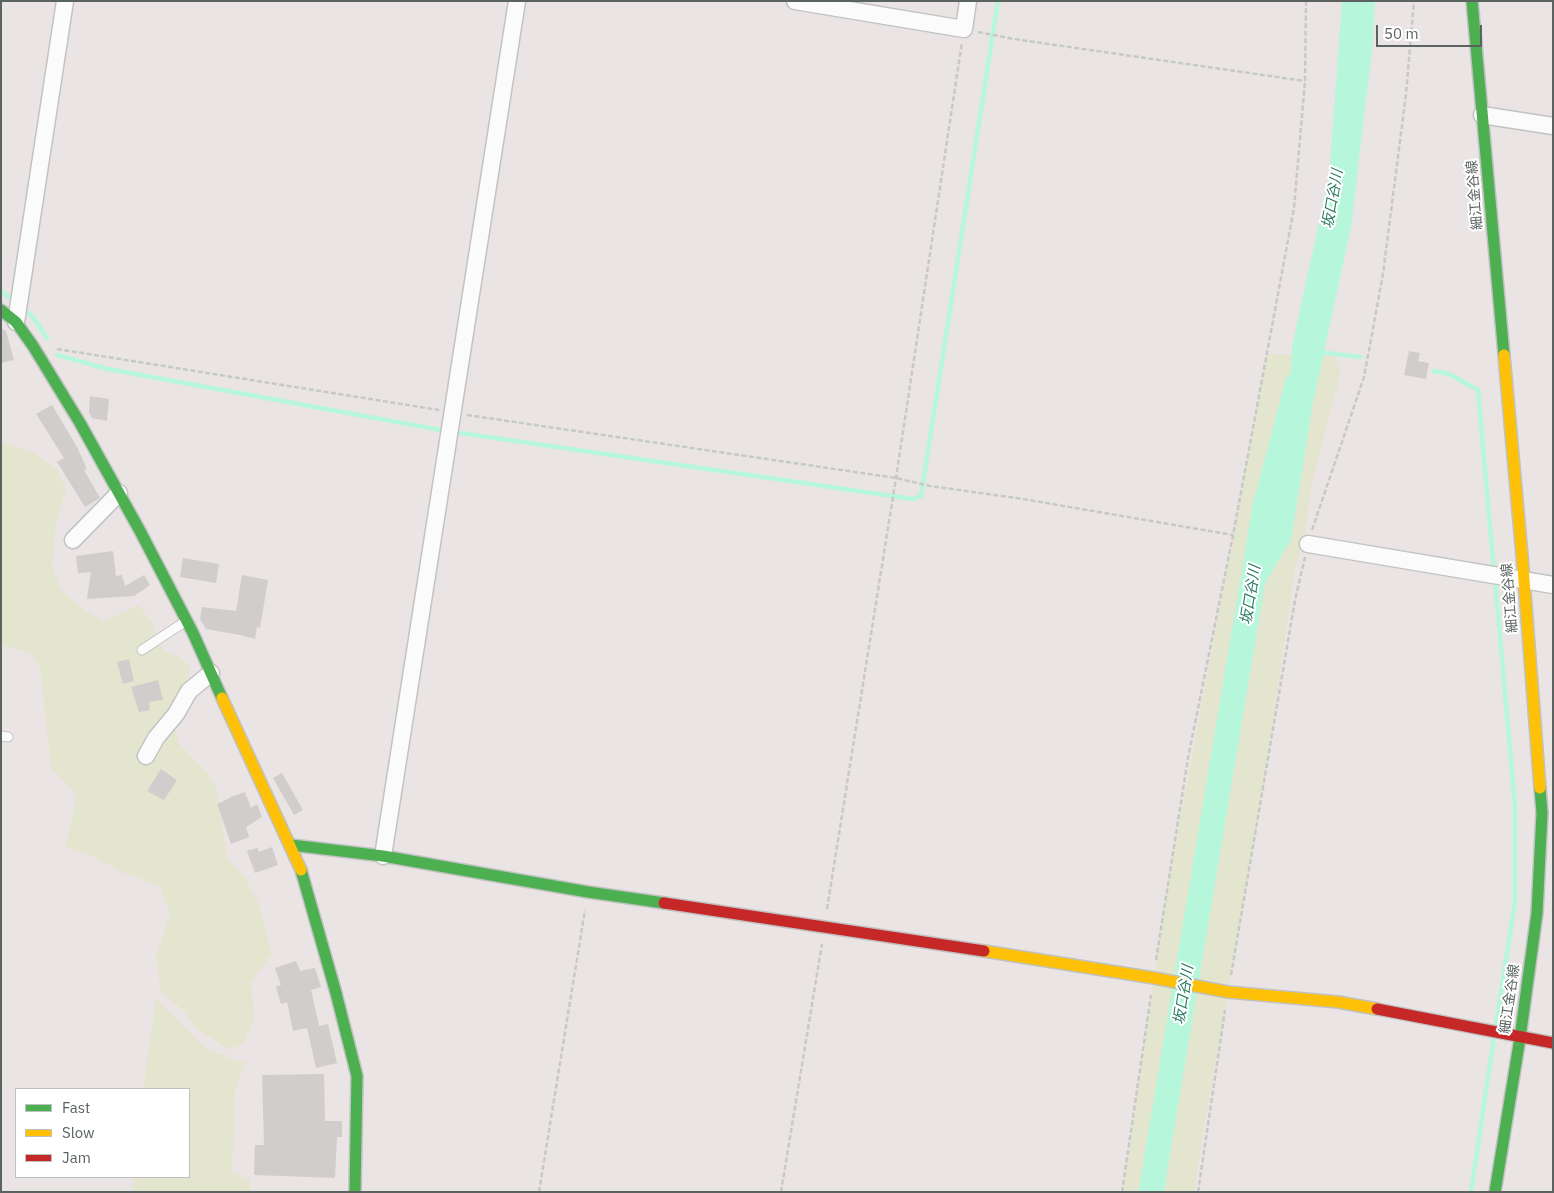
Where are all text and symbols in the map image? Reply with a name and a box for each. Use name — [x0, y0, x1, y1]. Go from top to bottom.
scale bar — [1379, 15, 1485, 47]
text: 50 m — [1384, 24, 1419, 43]
street label: 細江金谷線 — [1464, 159, 1486, 231]
water label: 坂口谷川 — [1319, 168, 1347, 230]
street label: 細江金谷線 — [1499, 562, 1521, 634]
water label: 坂口谷川 — [1237, 564, 1265, 626]
street label: 細江金谷線 — [1497, 963, 1523, 1035]
water label: 坂口谷川 — [1170, 964, 1198, 1026]
legend — [15, 1088, 190, 1178]
text: Fast — [62, 1098, 90, 1117]
text: Slow — [62, 1123, 95, 1142]
text: Jam — [62, 1148, 91, 1167]

